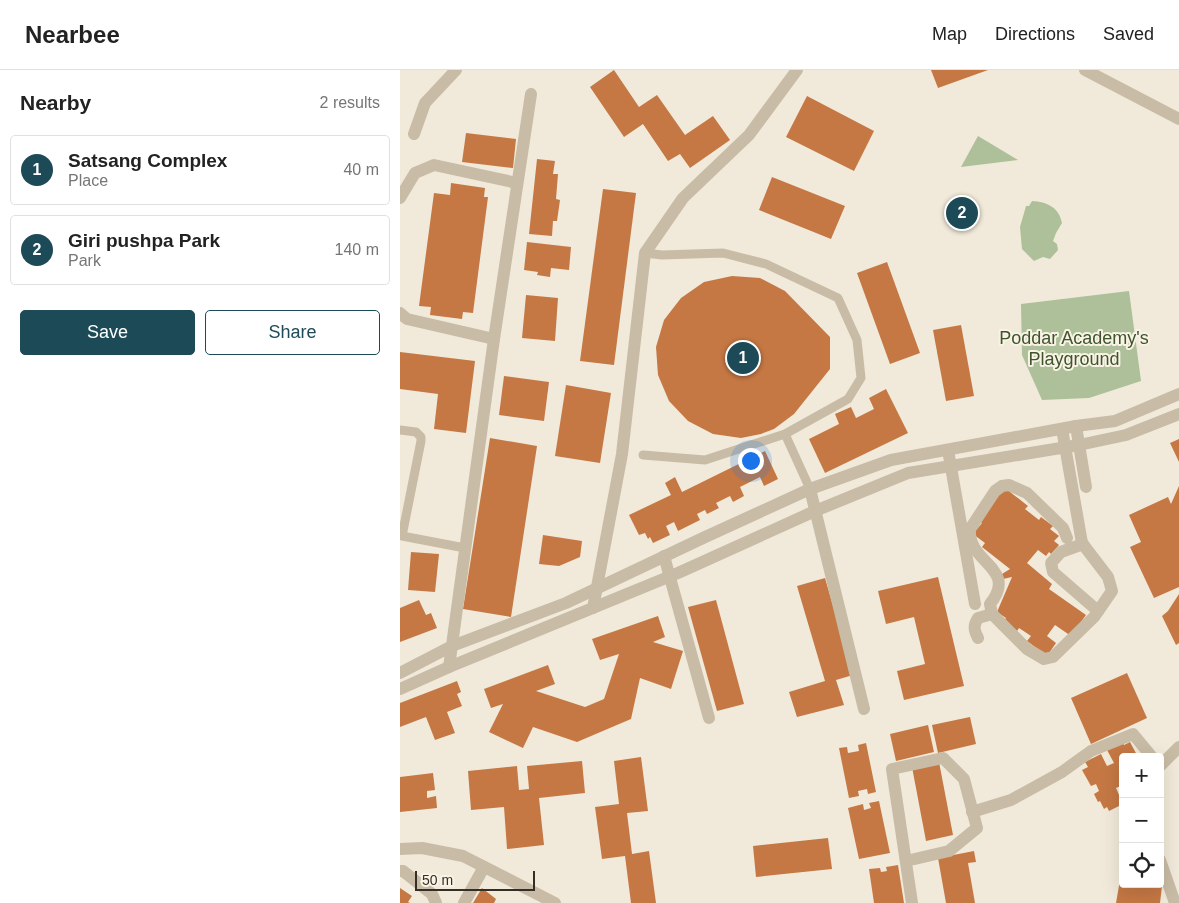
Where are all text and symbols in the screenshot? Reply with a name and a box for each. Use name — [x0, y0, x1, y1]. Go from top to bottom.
text: Nearbee — [25, 21, 120, 48]
text: Map — [932, 24, 967, 44]
text: Directions — [995, 24, 1075, 44]
text: Saved — [1103, 24, 1154, 44]
text: Nearby — [20, 91, 91, 114]
text: 2 results — [320, 94, 380, 111]
text: Satsang Complex — [68, 150, 227, 171]
text: 1 — [33, 161, 41, 178]
text: 40 m — [343, 161, 379, 178]
text: Place — [68, 172, 108, 189]
pin: 2 — [946, 194, 978, 232]
text: Giri pushpa Park — [68, 230, 220, 251]
text: 2 — [33, 241, 41, 258]
text: 140 m — [335, 241, 379, 258]
text: Park — [68, 252, 101, 269]
button: Save — [20, 310, 195, 355]
button: Share — [205, 310, 380, 355]
park label: Poddar Academy's Playground — [999, 328, 1149, 369]
pin: 1 — [727, 339, 759, 377]
your location — [738, 448, 764, 474]
map controls — [1119, 753, 1164, 888]
button: + — [1119, 753, 1164, 798]
button: − — [1119, 798, 1164, 843]
button: locate — [1119, 843, 1164, 888]
scale bar — [415, 868, 535, 891]
text: 50 m — [422, 872, 453, 888]

